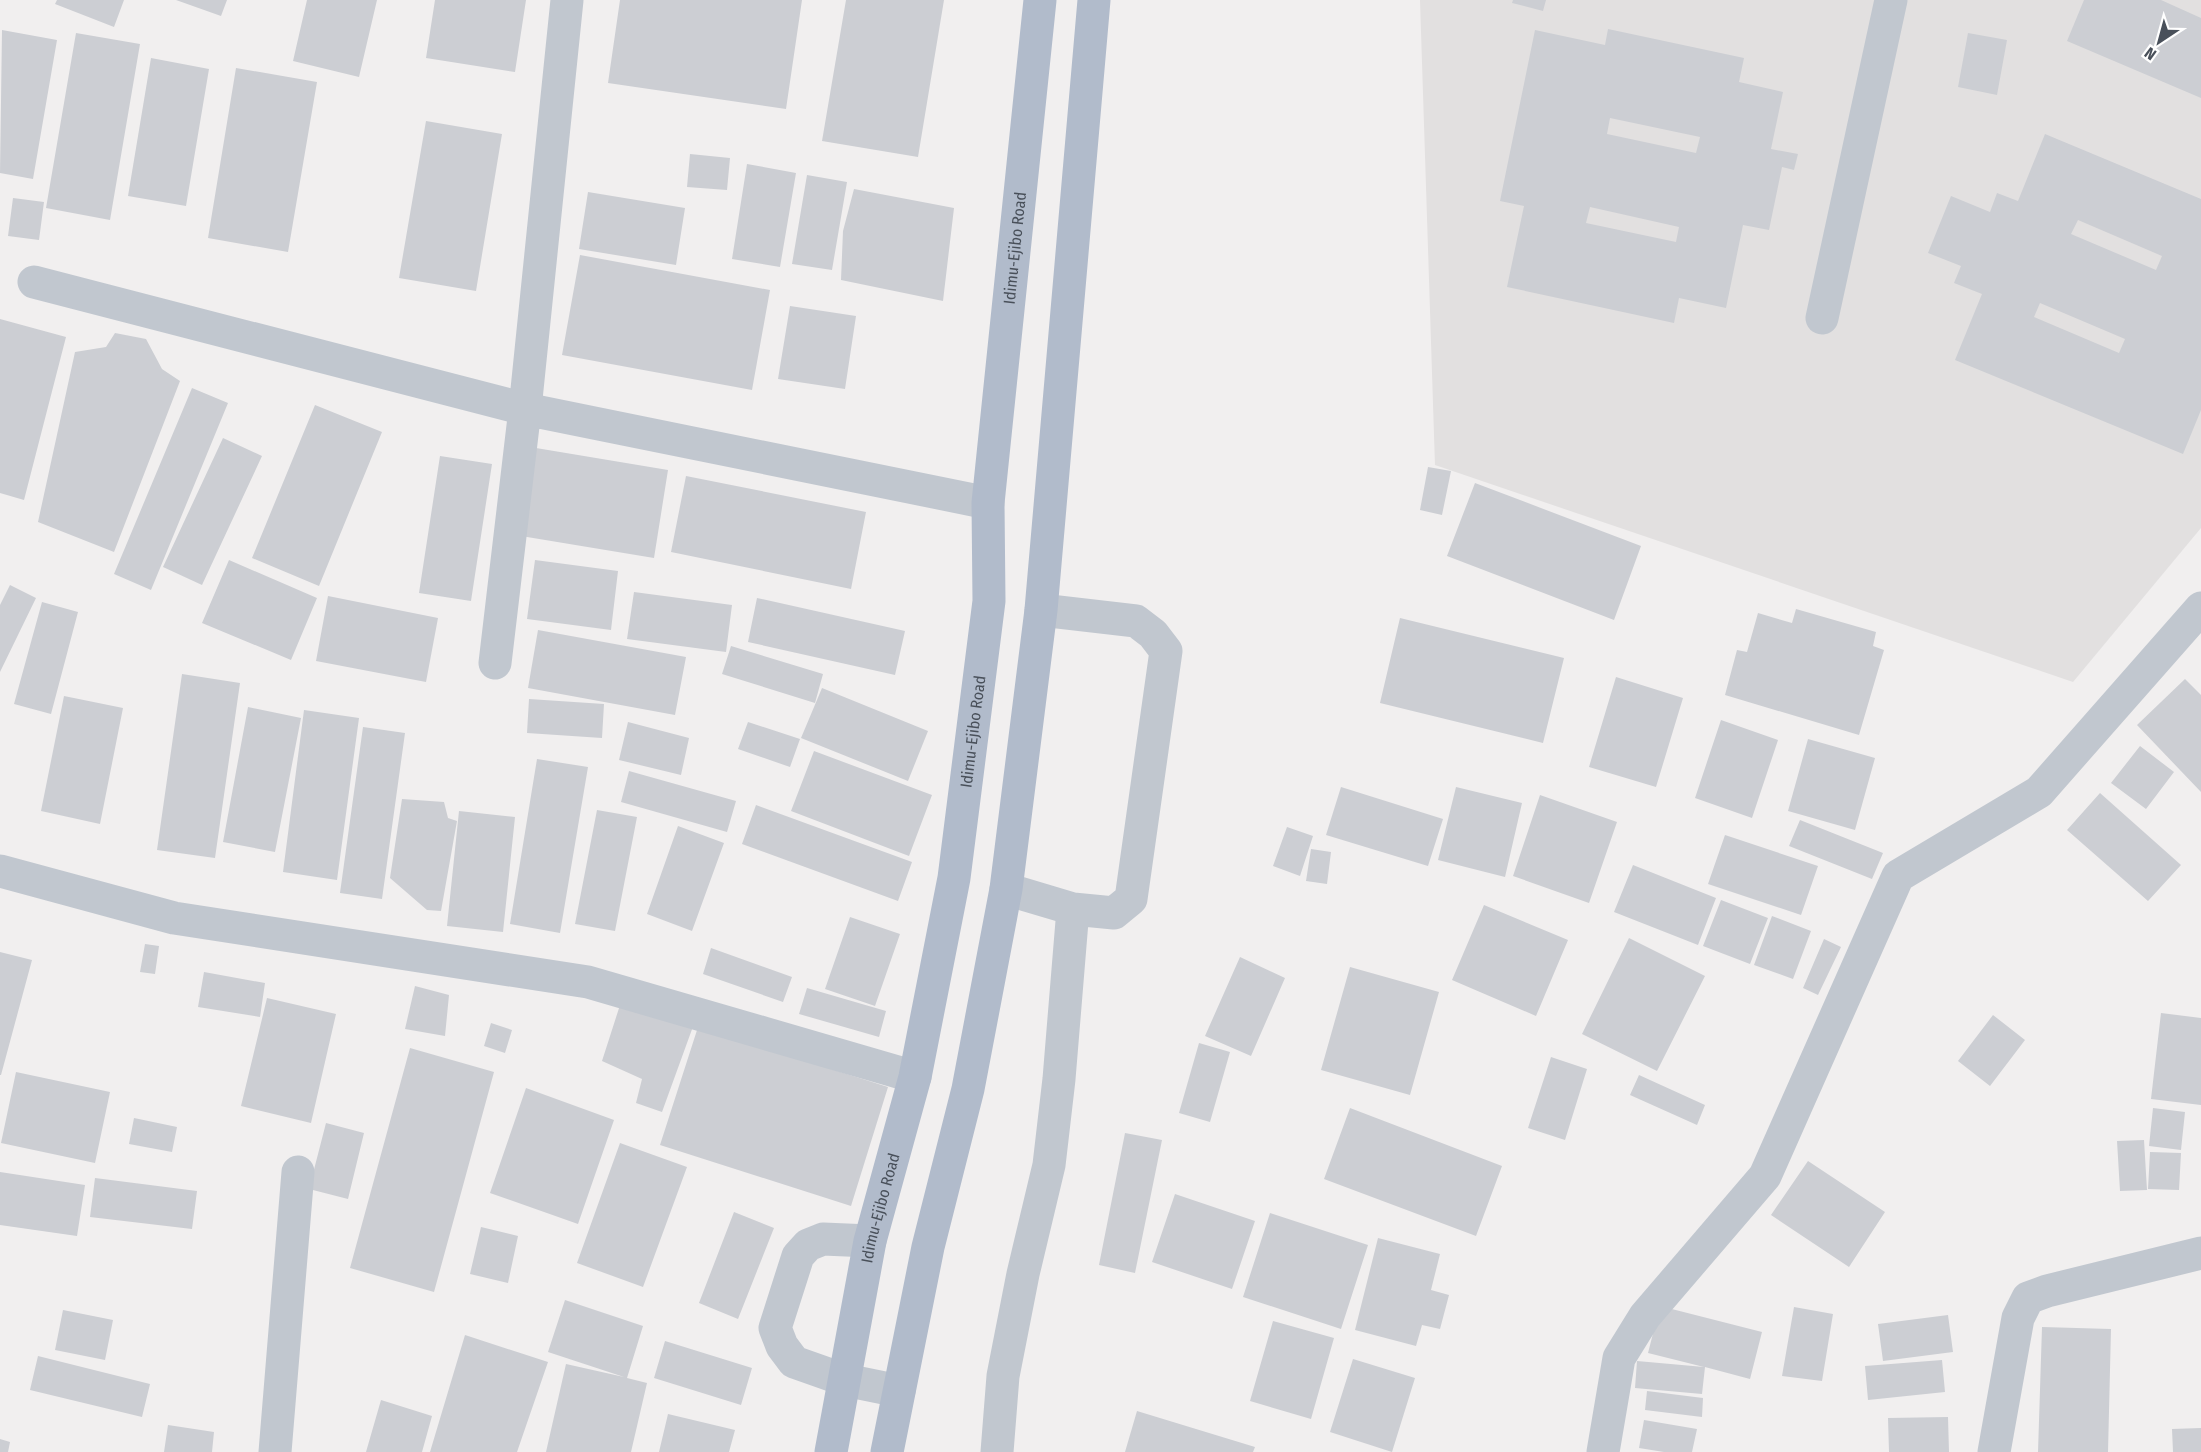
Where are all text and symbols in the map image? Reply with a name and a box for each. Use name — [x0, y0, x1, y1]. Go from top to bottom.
north arrow — [2129, 12, 2189, 72]
text: N — [2141, 43, 2160, 64]
street label: Idimu-Ejibo Road — [1000, 191, 1030, 305]
street label: Idimu-Ejibo Road — [956, 674, 989, 789]
street label: Idimu-Ejibo Road — [857, 1151, 904, 1264]

